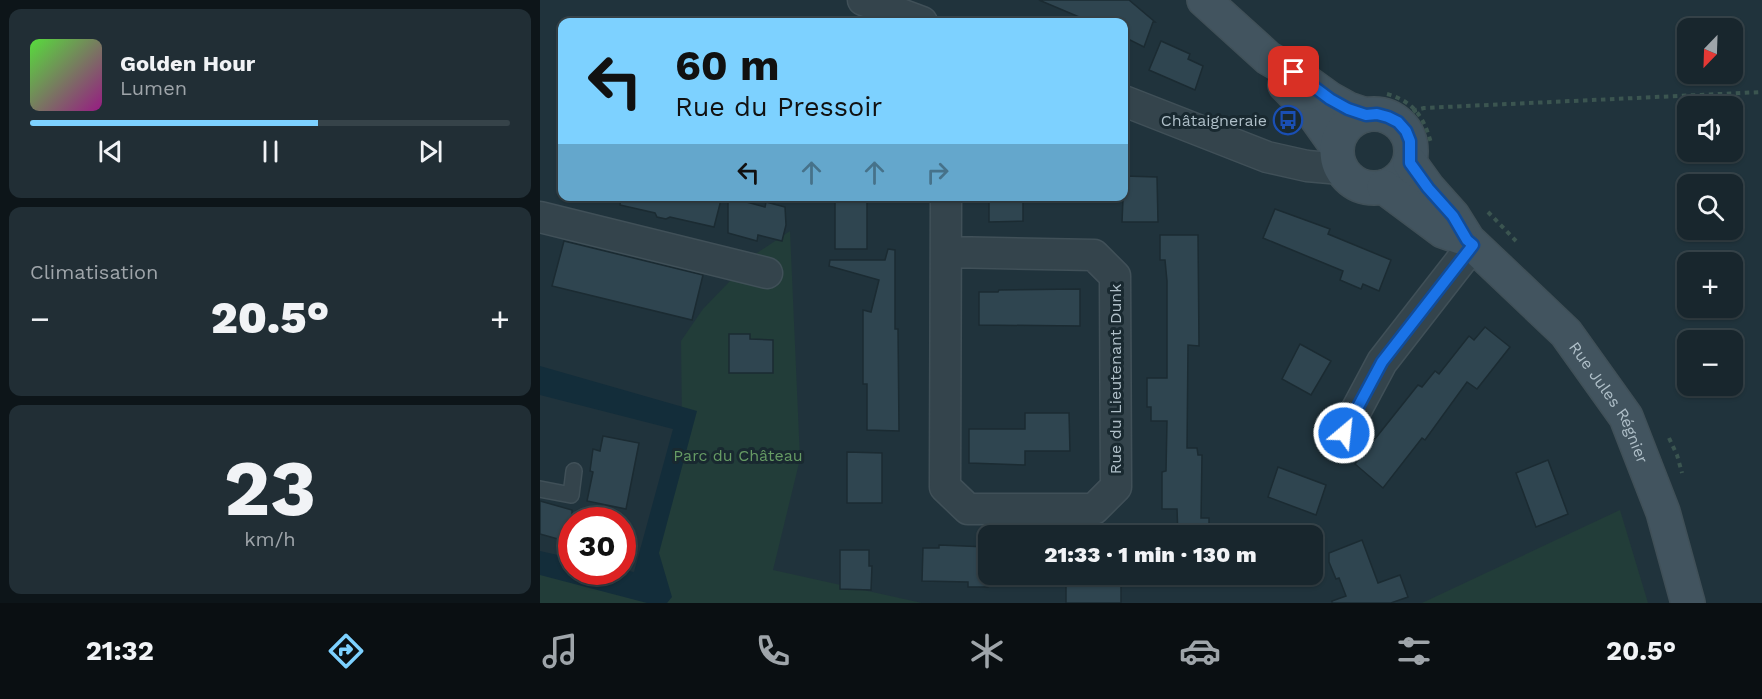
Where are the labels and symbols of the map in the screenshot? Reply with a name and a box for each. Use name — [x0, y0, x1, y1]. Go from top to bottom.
north arrow — [1677, 18, 1743, 84]
pin — [1268, 46, 1319, 97]
bus stop icon: Châtaigneraie — [1272, 104, 1304, 136]
place label: Châtaigneraie — [1161, 111, 1267, 130]
street label: Rue du Lieutenant Dunk — [1106, 284, 1125, 474]
street label: Rue Jules Régnier — [1565, 338, 1652, 467]
position arrow — [1312, 401, 1376, 465]
park label: Parc du Château — [673, 446, 803, 465]
speed limit sign: 30 — [558, 507, 636, 585]

